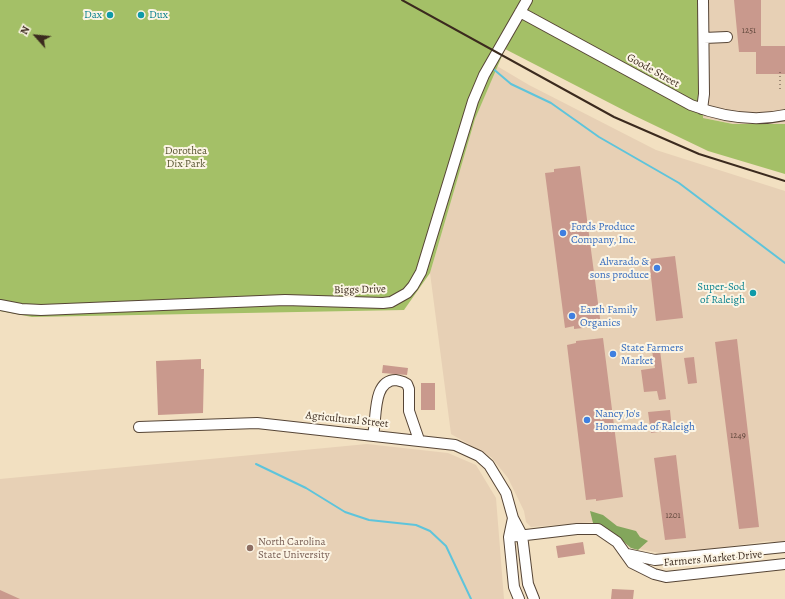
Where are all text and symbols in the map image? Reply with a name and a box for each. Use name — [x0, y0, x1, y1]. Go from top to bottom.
place label: Dax — [84, 8, 102, 22]
place label: Dux — [149, 8, 168, 22]
marker: Dax — [105, 10, 115, 20]
marker: Dux — [136, 10, 146, 20]
north arrow — [16, 16, 56, 56]
text: N — [16, 23, 33, 37]
house number: 1251 — [742, 26, 756, 36]
street label: Goode Street — [624, 51, 682, 91]
park label: Dorothea Dix Park — [165, 144, 207, 170]
place label: Fords Produce Company, Inc. — [571, 220, 636, 246]
marker: Fords Produce Company, Inc. — [558, 228, 568, 238]
place label: Alvarado & sons produce — [590, 255, 649, 281]
marker: Alvarado & sons produce — [652, 263, 662, 273]
place label: Super-Sod of Raleigh — [697, 280, 745, 306]
street label: Biggs Drive — [334, 283, 386, 297]
marker: Super-Sod of Raleigh — [748, 288, 758, 298]
place label: Earth Family Organics — [580, 303, 637, 329]
marker: Earth Family Organics — [567, 311, 577, 321]
place label: State Farmers Market — [621, 341, 684, 367]
marker: State Farmers Market — [608, 349, 618, 359]
place label: Nancy Jo's Homemade of Raleigh — [595, 407, 695, 433]
street label: Agricultural Street — [305, 409, 389, 431]
marker: Nancy Jo's Homemade of Raleigh — [582, 415, 592, 425]
house number: 1249 — [730, 431, 746, 441]
house number: 1201 — [665, 511, 681, 521]
place label: North Carolina State University — [258, 535, 330, 561]
marker: North Carolina State University — [245, 543, 255, 553]
street label: Farmers Market Drive — [663, 548, 763, 570]

